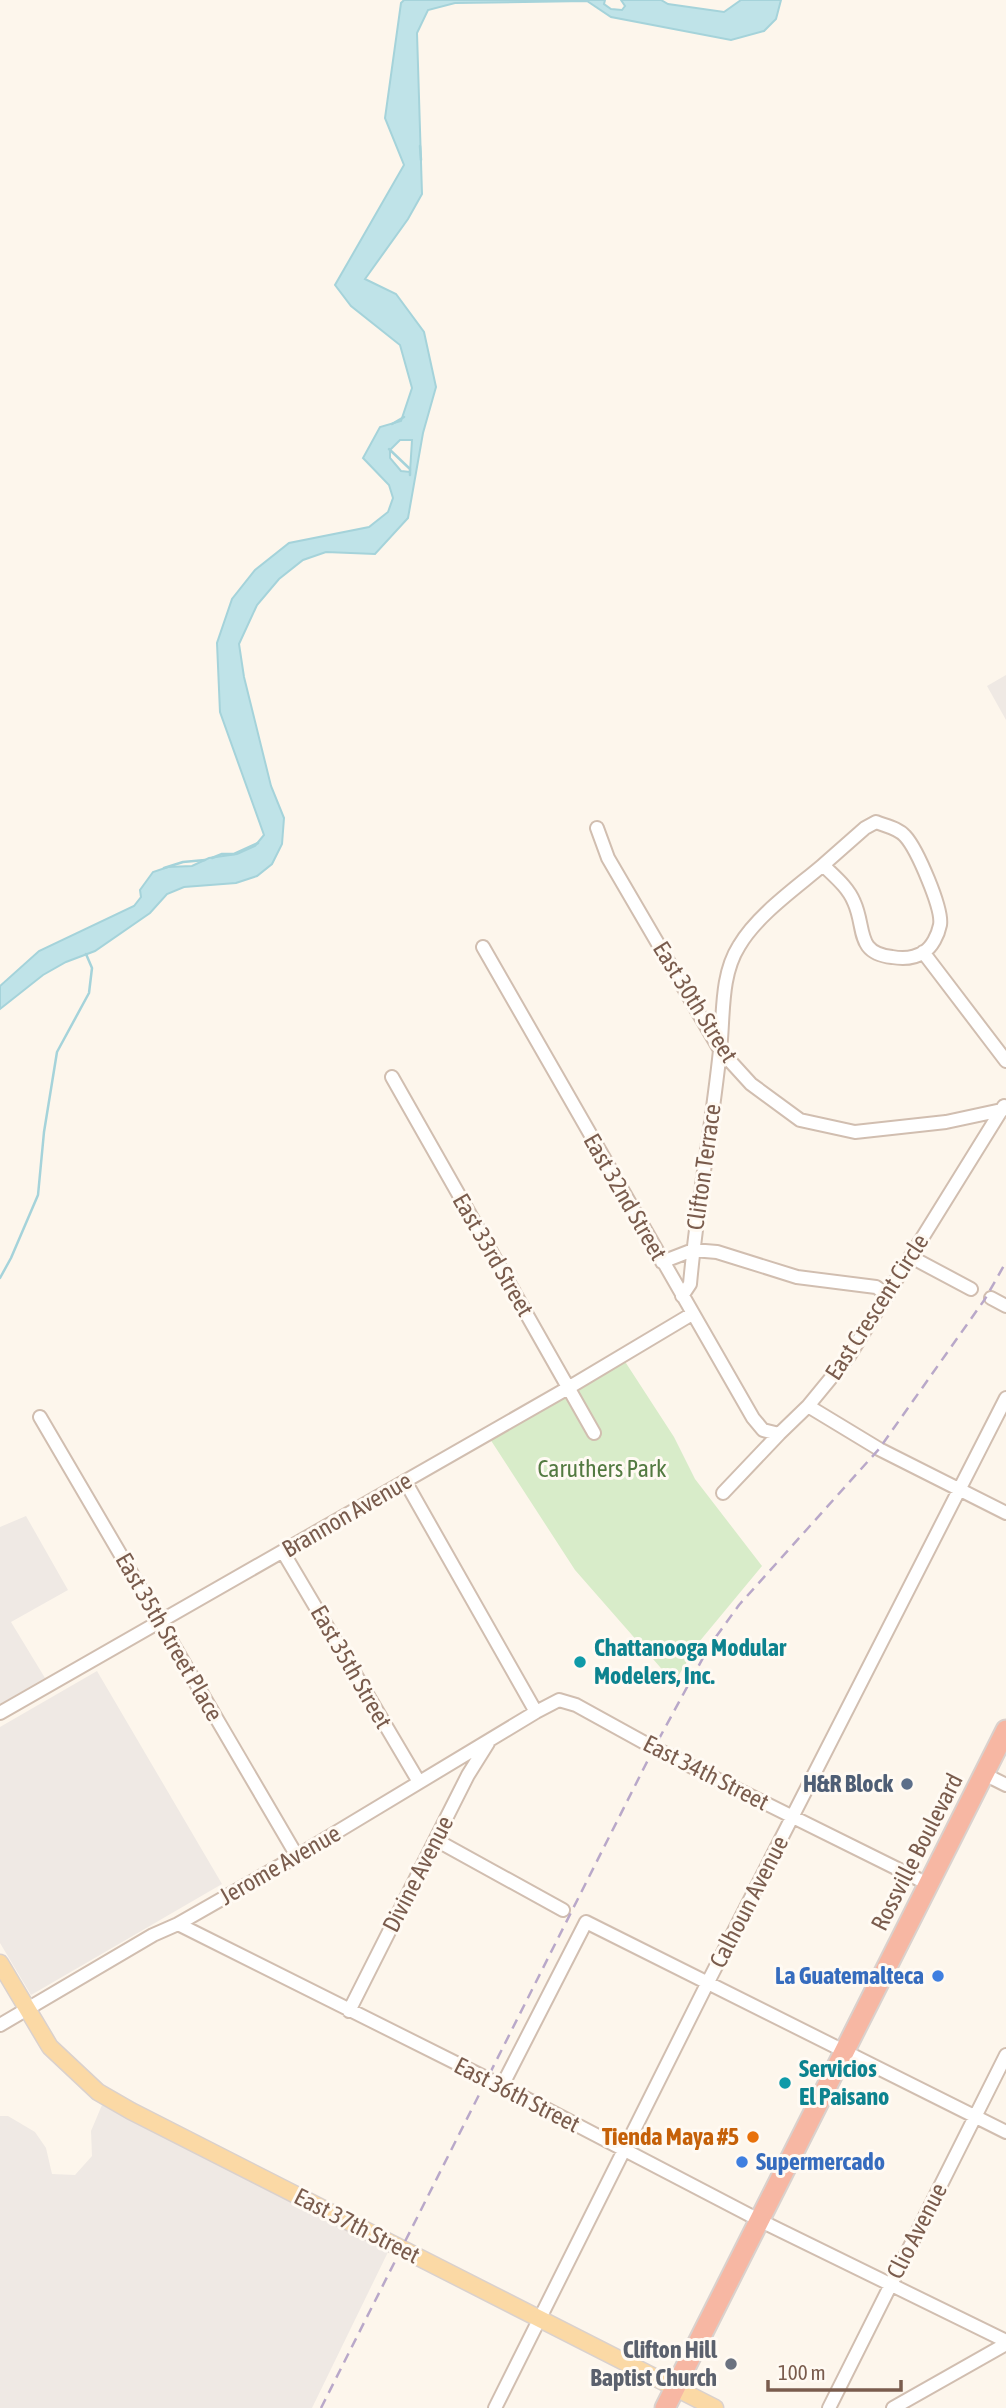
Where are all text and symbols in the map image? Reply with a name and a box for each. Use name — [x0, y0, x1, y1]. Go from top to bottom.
street label: East 30th Street — [648, 936, 743, 1067]
street label: Clifton Terrace — [681, 1102, 726, 1232]
street label: East 32nd Street — [578, 1129, 673, 1265]
street label: East 33rd Street — [447, 1189, 539, 1321]
street label: East Crescent Circle — [819, 1229, 934, 1385]
park label: Caruthers Park — [538, 1455, 667, 1482]
street label: Brannon Avenue — [277, 1467, 416, 1563]
street label: East 35th Street Place — [110, 1548, 228, 1726]
street label: East 35th Street — [305, 1601, 397, 1733]
place label: Chattanooga Modular Modelers, Inc. — [594, 1634, 787, 1689]
marker: Chattanooga Modular Modelers, Inc. — [572, 1654, 588, 1670]
street label: East 34th Street — [639, 1729, 774, 1816]
street label: Rossville Boulevard — [865, 1769, 968, 1935]
place label: H&R Block — [803, 1770, 893, 1797]
marker: H&R Block — [899, 1776, 915, 1792]
street label: Divine Avenue — [377, 1811, 458, 1936]
street label: Jerome Avenue — [215, 1819, 345, 1910]
street label: Calhoun Avenue — [704, 1831, 793, 1972]
place label: La Guatemalteca — [775, 1962, 924, 1989]
marker: La Guatemalteca — [930, 1968, 946, 1984]
street label: East 36th Street — [450, 2051, 585, 2138]
place label: Servicios El Paisano — [799, 2055, 889, 2110]
marker: Servicios El Paisano — [777, 2075, 793, 2091]
place label: Tienda Maya #5 — [602, 2123, 739, 2150]
marker: Tienda Maya #5 — [745, 2129, 761, 2145]
place label: Supermercado — [756, 2148, 885, 2175]
marker: Supermercado — [734, 2154, 750, 2170]
street label: Clio Avenue — [881, 2178, 952, 2283]
street label: East 37th Street — [290, 2182, 425, 2269]
place label: Clifton Hill Baptist Church — [590, 2336, 718, 2391]
scale bar — [768, 2348, 901, 2392]
marker: Clifton Hill Baptist Church — [723, 2356, 739, 2372]
text: 100 m — [778, 2360, 826, 2384]

